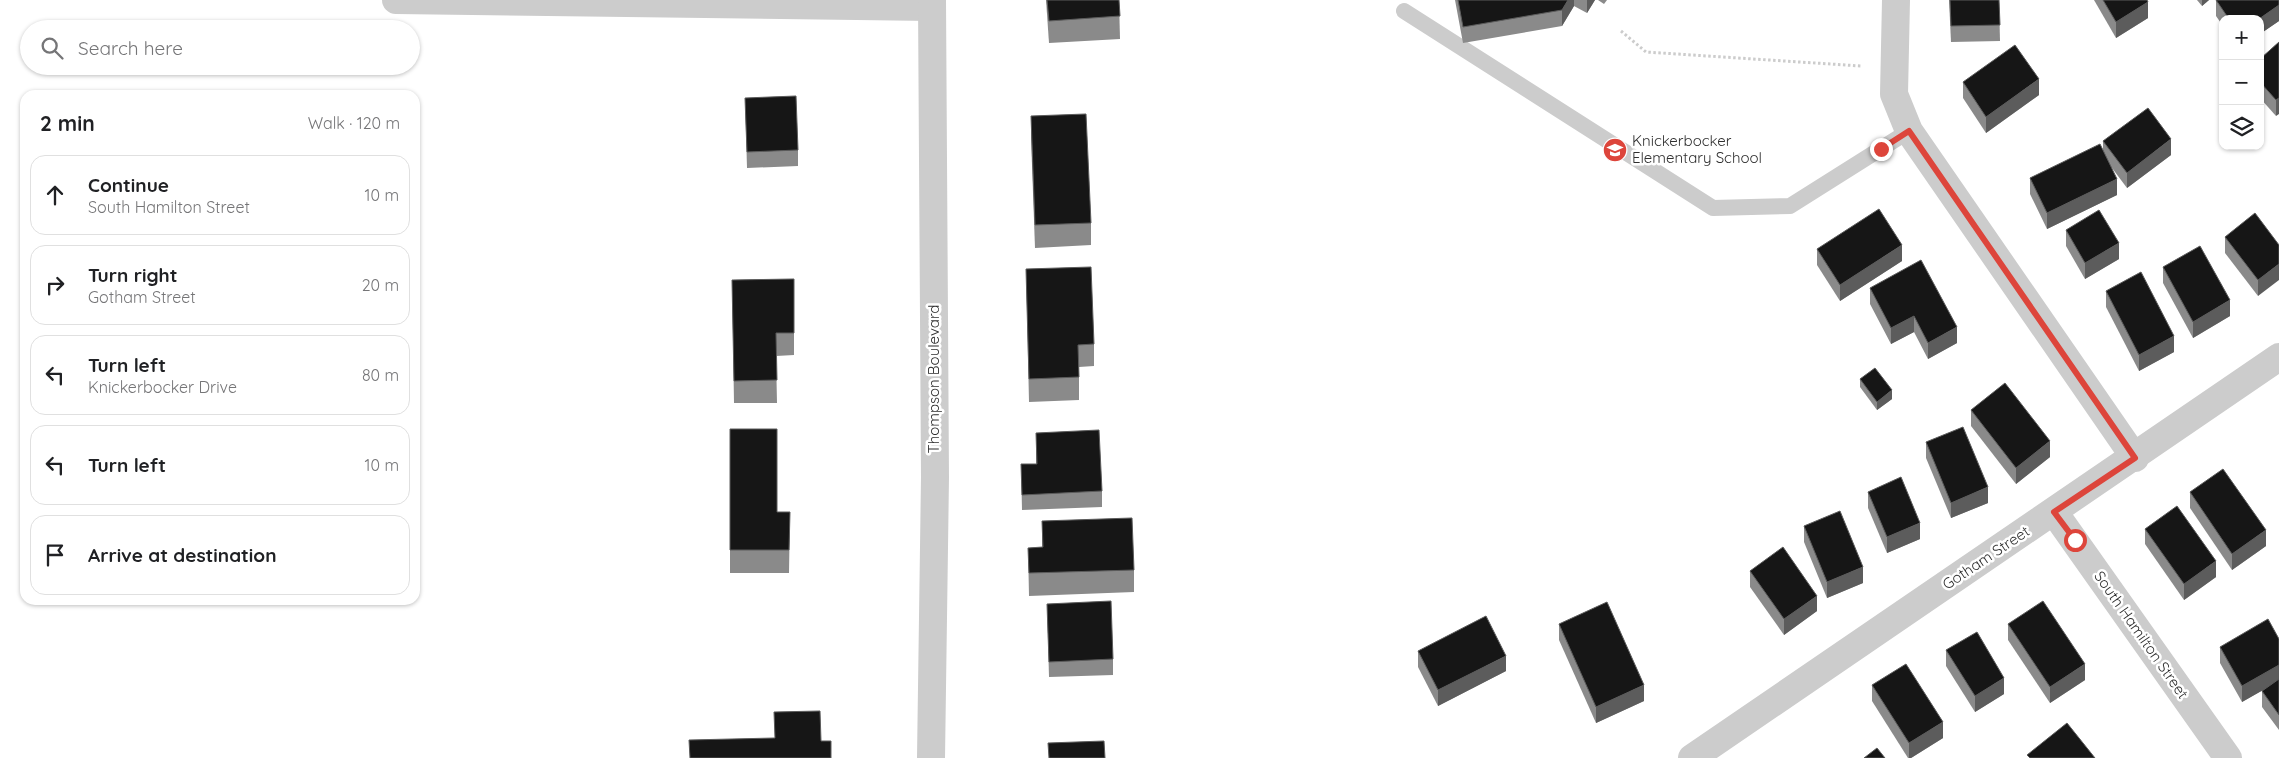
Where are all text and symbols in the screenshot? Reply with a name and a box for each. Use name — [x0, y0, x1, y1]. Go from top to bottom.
map controls — [2219, 15, 2264, 150]
button: + — [2219, 15, 2264, 60]
search box — [20, 20, 420, 75]
icon: search — [38, 34, 66, 62]
text: Search here — [78, 36, 183, 60]
button: − — [2219, 60, 2264, 105]
button: layers — [2219, 105, 2264, 150]
text: 2 min — [40, 110, 95, 136]
text: Walk · 120 m — [308, 113, 400, 133]
place label: Knickerbocker Elementary School — [1632, 131, 1762, 167]
school or university icon: Knickerbocker Elementary School — [1602, 137, 1628, 163]
route end — [1870, 138, 1893, 161]
text: Continue — [88, 173, 169, 197]
icon: ahead — [41, 181, 69, 209]
text: 10 m — [365, 185, 399, 205]
text: South Hamilton Street — [88, 197, 250, 217]
text: Turn right — [88, 263, 177, 287]
icon: right — [41, 271, 69, 299]
text: 20 m — [362, 275, 399, 295]
text: Gotham Street — [88, 287, 196, 307]
street label: Thompson Boulevard — [924, 305, 943, 453]
text: Turn left — [88, 353, 166, 377]
icon: left — [41, 361, 69, 389]
text: 80 m — [362, 365, 399, 385]
text: Knickerbocker Drive — [88, 377, 237, 397]
icon: left — [41, 451, 69, 479]
text: Turn left — [88, 453, 166, 477]
text: 10 m — [365, 455, 399, 475]
street label: Gotham Street — [1939, 521, 2033, 594]
route start — [2064, 529, 2087, 552]
icon: arrive — [41, 541, 69, 569]
text: Arrive at destination — [88, 543, 277, 567]
street label: South Hamilton Street — [2090, 567, 2193, 702]

